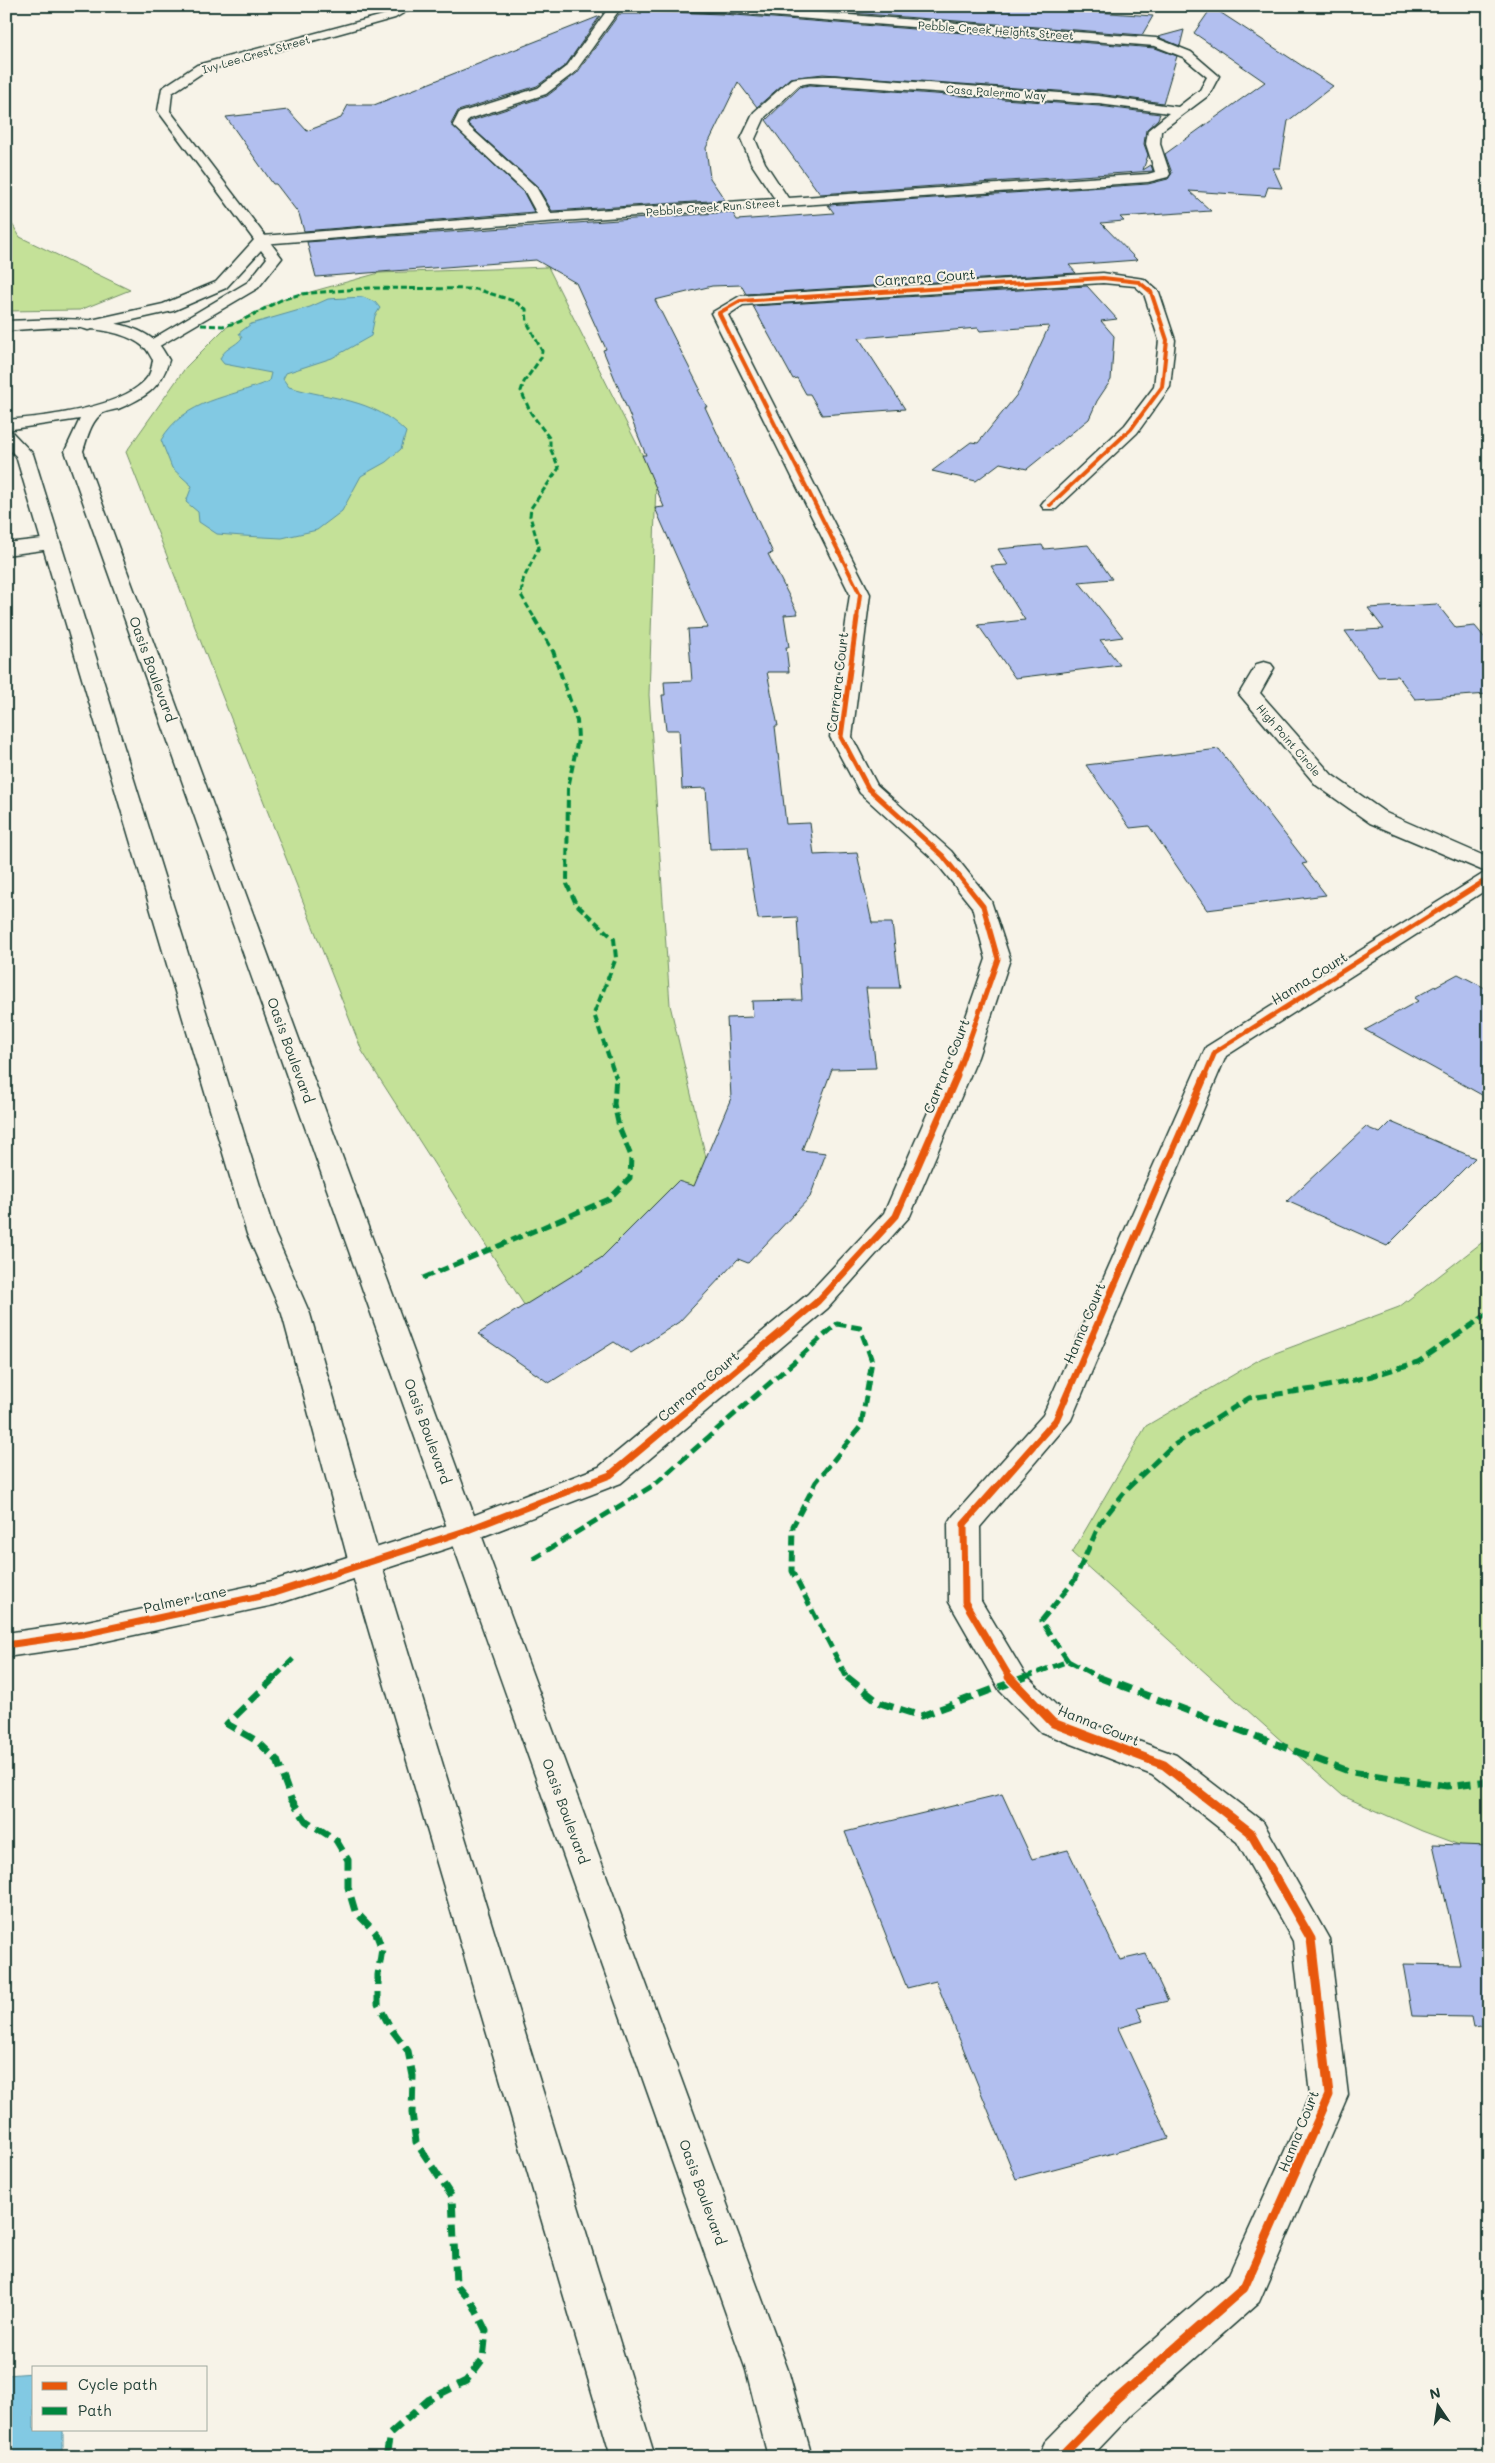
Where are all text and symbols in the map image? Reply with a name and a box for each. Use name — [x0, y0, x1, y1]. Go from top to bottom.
street label: Pebble Creek Heights Street — [918, 17, 1075, 43]
street label: Ivy Lee Crest Street — [200, 31, 312, 77]
street label: Casa Palermo Way — [946, 81, 1047, 103]
street label: Pebble Creek Run Street — [645, 195, 781, 219]
street label: Carrara Court — [874, 264, 976, 290]
street label: Oasis Boulevard — [125, 614, 181, 725]
street label: Carrara Court — [821, 631, 853, 733]
street label: High Point Circle — [1253, 701, 1325, 779]
street label: Hanna Court — [1267, 947, 1351, 1009]
street label: Oasis Boulevard — [263, 995, 319, 1106]
street label: Carrara Court — [918, 1016, 974, 1116]
street label: Hanna Court — [1058, 1279, 1110, 1367]
street label: Carrara Court — [653, 1346, 743, 1426]
street label: Oasis Boulevard — [400, 1376, 456, 1487]
street label: Palmer Lane — [142, 1581, 228, 1617]
street label: Hanna Court — [1055, 1700, 1143, 1750]
street label: Oasis Boulevard — [538, 1756, 594, 1867]
street label: Hanna Court — [1273, 2087, 1323, 2175]
street label: Oasis Boulevard — [675, 2137, 731, 2248]
legend — [32, 2366, 208, 2430]
text: Cycle path — [78, 2374, 157, 2394]
north arrow — [1412, 2380, 1462, 2430]
text: N — [1428, 2382, 1442, 2403]
text: Path — [78, 2400, 112, 2420]

